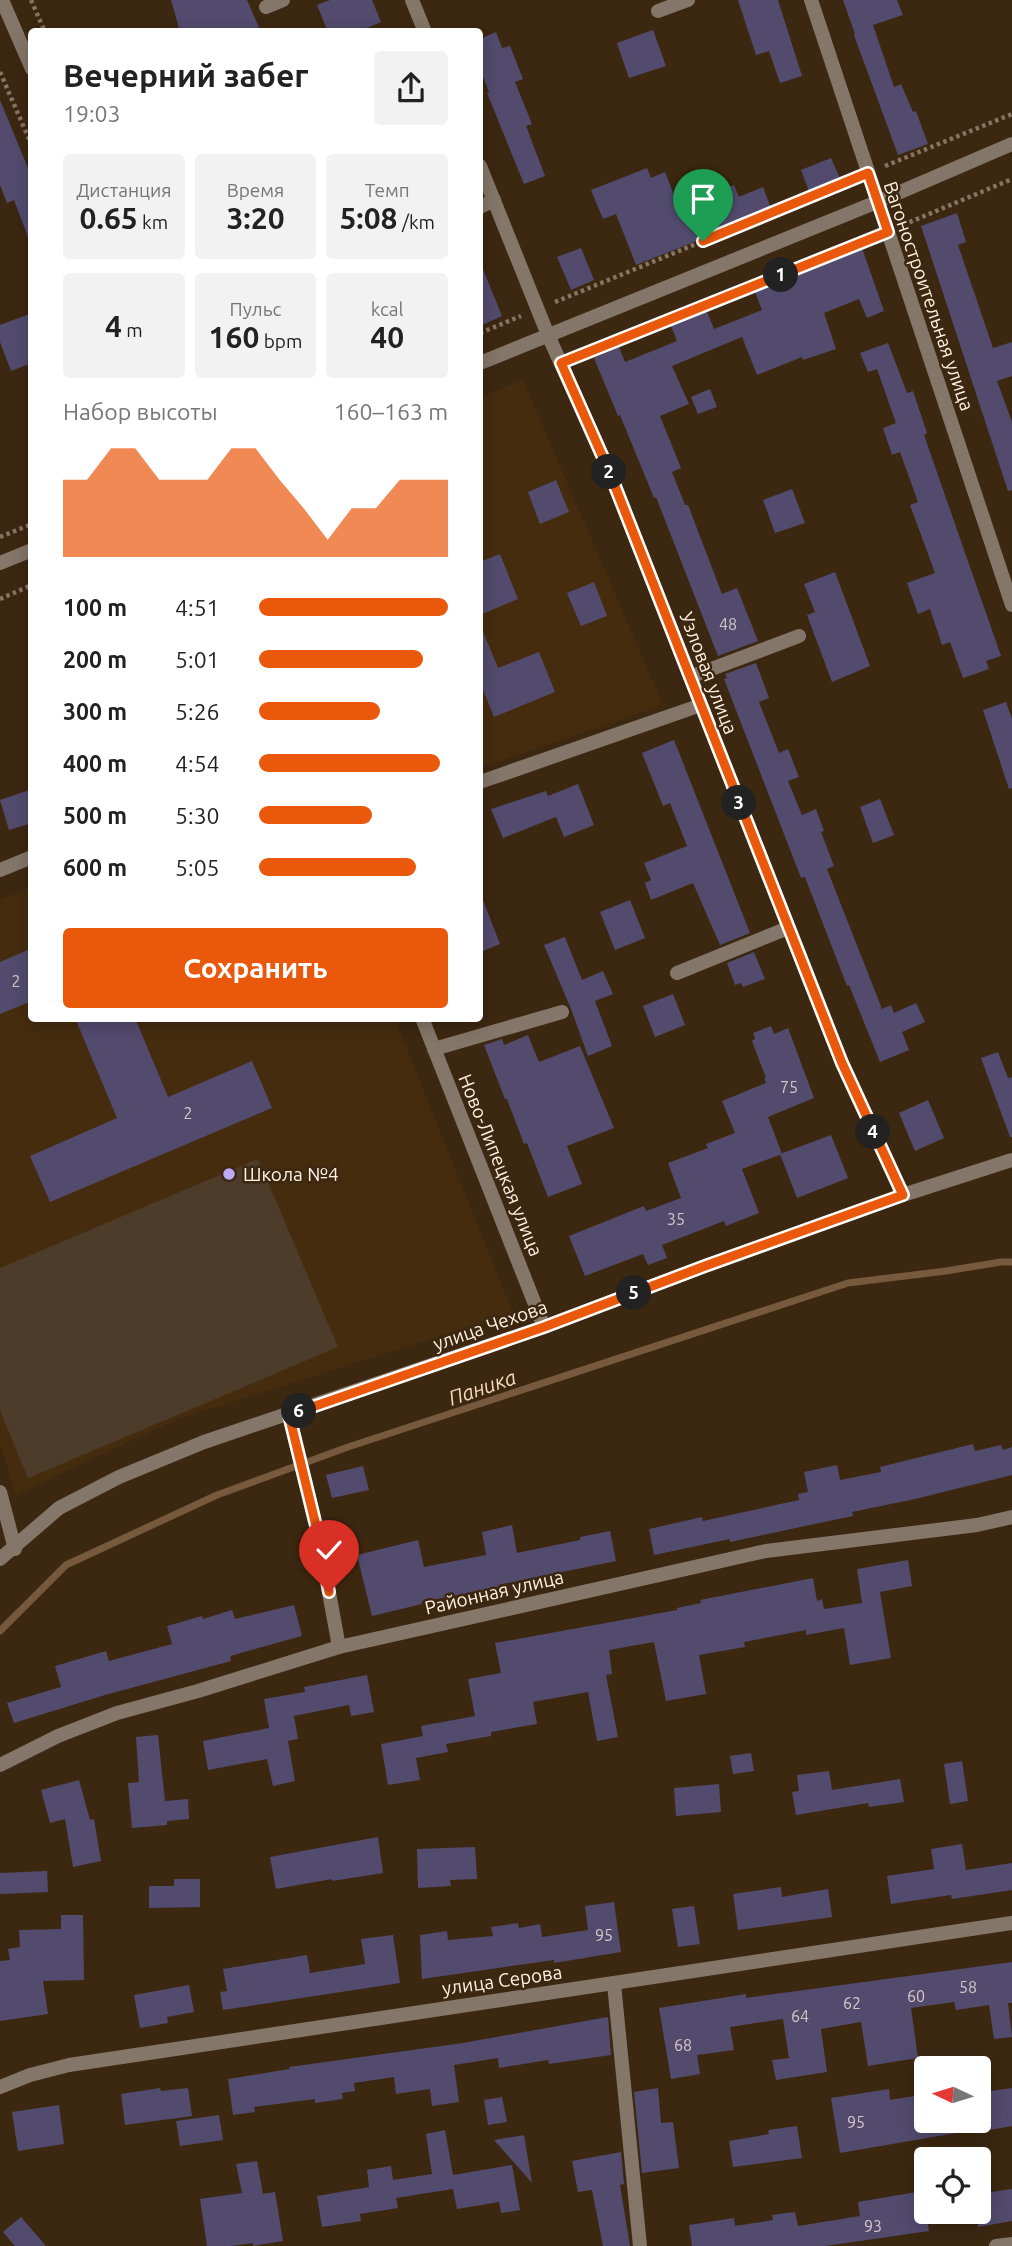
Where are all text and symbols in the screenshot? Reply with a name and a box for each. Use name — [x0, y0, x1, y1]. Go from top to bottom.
button: share — [374, 51, 448, 125]
text: Вечерний забег — [63, 57, 308, 93]
text: 19:03 — [63, 101, 121, 126]
pin — [673, 169, 733, 241]
street label: Вагоностроительная улица — [879, 178, 979, 414]
text: Дистанция — [76, 179, 172, 201]
text: Время — [227, 179, 284, 201]
text: Темп — [365, 179, 410, 201]
icon: arrive — [684, 180, 722, 218]
text: 0.65 — [80, 201, 138, 235]
text: 3:20 — [226, 201, 285, 235]
text: 5:08 — [339, 201, 398, 235]
text: km — [138, 211, 168, 233]
text: /km — [398, 211, 435, 233]
pin: 1 — [764, 258, 798, 292]
text: 1 — [775, 263, 786, 285]
text: Пульс — [230, 298, 281, 320]
text: kcal — [371, 298, 404, 320]
text: 4 — [105, 309, 122, 343]
text: m — [122, 319, 143, 341]
text: 160 — [209, 320, 259, 354]
text: 40 — [370, 320, 404, 354]
text: bpm — [259, 330, 302, 352]
text: Набор высоты — [63, 399, 218, 424]
text: 160–163 m — [334, 399, 448, 424]
pin: 2 — [592, 454, 626, 490]
text: 2 — [603, 460, 614, 482]
text: 100 m — [63, 595, 127, 620]
text: 4:51 — [175, 595, 220, 620]
street label: Узловая улица — [676, 609, 742, 737]
house number: 48 — [719, 615, 737, 633]
text: 200 m — [63, 647, 127, 672]
text: 5:01 — [175, 647, 220, 672]
text: 300 m — [63, 699, 127, 724]
text: 5:26 — [175, 699, 220, 724]
text: 400 m — [63, 751, 127, 776]
text: 4:54 — [175, 751, 220, 776]
pin: 3 — [722, 786, 756, 820]
text: 3 — [733, 791, 744, 813]
text: 500 m — [63, 803, 127, 828]
text: 5:30 — [175, 803, 220, 828]
text: 600 m — [63, 855, 127, 880]
text: 5:05 — [175, 855, 220, 880]
button: Сохранить — [63, 928, 448, 1008]
house number: 2 — [11, 972, 21, 990]
street label: Ново-Липецкая улица — [454, 1071, 548, 1259]
house number: 75 — [780, 1078, 798, 1096]
house number: 2 — [183, 1104, 193, 1122]
pin: 4 — [856, 1114, 890, 1150]
text: 4 — [867, 1120, 878, 1142]
place label: Школа №4 — [243, 1163, 339, 1185]
marker: Школа №4 — [221, 1166, 237, 1182]
house number: 35 — [667, 1210, 685, 1228]
pin: 5 — [616, 1276, 652, 1310]
text: 5 — [628, 1281, 639, 1303]
street label: улица Чехова — [430, 1295, 550, 1355]
water label: Паника — [445, 1364, 519, 1410]
pin: 6 — [282, 1394, 316, 1428]
text: 6 — [293, 1399, 304, 1421]
pin — [299, 1520, 359, 1592]
icon: check — [310, 1531, 348, 1569]
street label: Районная улица — [422, 1565, 566, 1619]
house number: 95 — [595, 1926, 613, 1944]
street label: улица Серова — [441, 1961, 563, 1999]
house number: 58 — [959, 1978, 977, 1996]
house number: 60 — [907, 1987, 925, 2005]
house number: 62 — [843, 1994, 861, 2012]
house number: 64 — [791, 2007, 809, 2025]
house number: 68 — [674, 2036, 692, 2054]
north arrow — [914, 2056, 990, 2133]
map controls — [914, 2056, 991, 2224]
house number: 95 — [847, 2113, 865, 2131]
button: locate — [914, 2147, 991, 2224]
house number: 93 — [864, 2217, 882, 2235]

